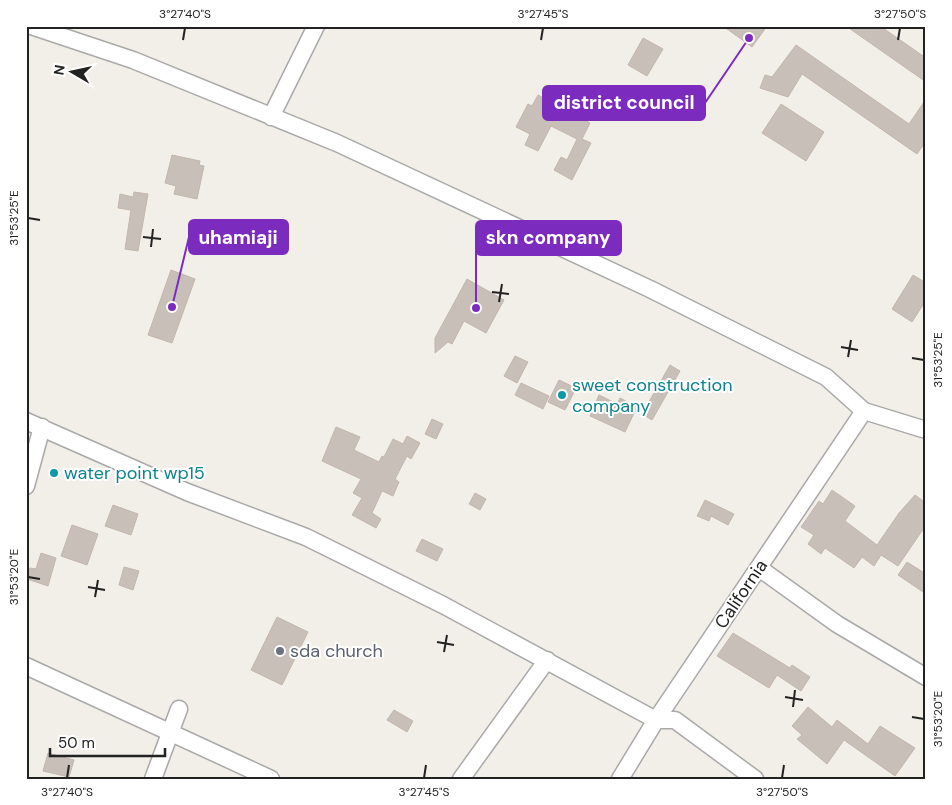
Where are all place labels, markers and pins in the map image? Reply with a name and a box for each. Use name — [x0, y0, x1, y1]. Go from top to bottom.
callout: district council — [543, 86, 705, 120]
callout: uhamiaji — [189, 220, 288, 254]
callout: skn company — [476, 221, 621, 255]
place label: sweet construction company — [572, 373, 732, 418]
marker: sweet construction company — [556, 389, 568, 401]
place label: water point wp15 — [64, 461, 205, 485]
marker: water point wp15 — [48, 467, 60, 479]
place label: sda church — [290, 639, 383, 663]
marker: sda church — [274, 645, 286, 657]

